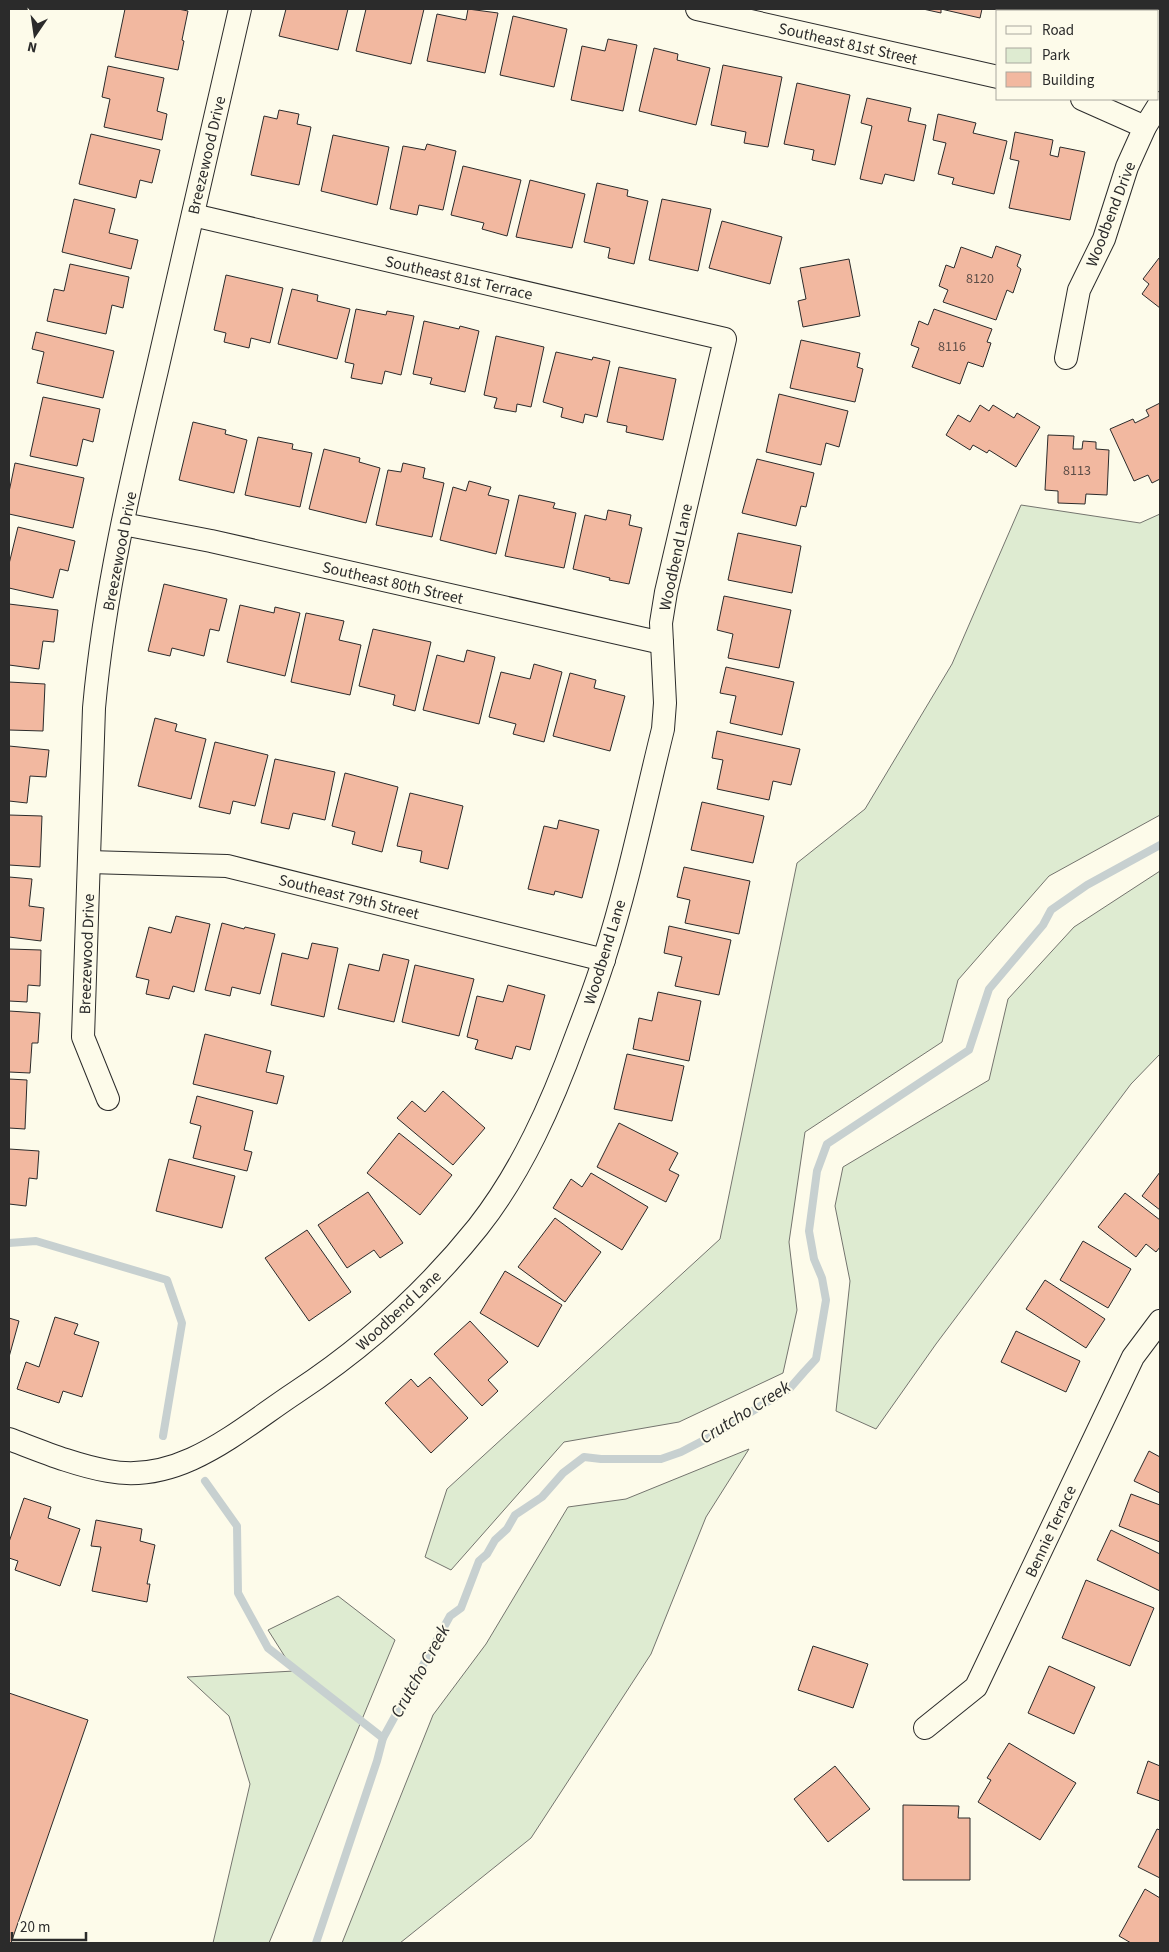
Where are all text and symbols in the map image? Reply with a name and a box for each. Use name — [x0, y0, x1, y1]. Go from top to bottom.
north arrow — [10, 10, 60, 60]
legend — [996, 10, 1159, 100]
street label: Southeast 81st Street — [776, 17, 920, 71]
text: Road — [1042, 20, 1074, 41]
text: N — [26, 36, 39, 57]
text: Park — [1042, 45, 1071, 66]
text: Building — [1042, 70, 1095, 91]
street label: Breezewood Drive — [183, 94, 231, 217]
street label: Woodbend Drive — [1081, 158, 1141, 270]
street label: Southeast 81st Terrace — [383, 250, 535, 306]
house number: 8120 — [966, 269, 994, 289]
house number: 8116 — [938, 337, 966, 357]
house number: 8113 — [1063, 461, 1091, 481]
street label: Breezewood Drive — [98, 490, 142, 613]
street label: Woodbend Lane — [654, 502, 698, 613]
street label: Southeast 80th Street — [320, 556, 466, 610]
street label: Southeast 79th Street — [276, 869, 422, 925]
street label: Breezewood Drive — [74, 893, 100, 1015]
street label: Woodbend Lane — [579, 897, 631, 1008]
street label: Woodbend Lane — [351, 1265, 446, 1356]
water label: Crutcho Creek — [695, 1374, 796, 1450]
street label: Bennie Terrace — [1020, 1482, 1082, 1581]
water label: Crutcho Creek — [385, 1620, 457, 1722]
scale bar — [12, 1910, 86, 1942]
text: 20 m — [20, 1917, 50, 1938]

